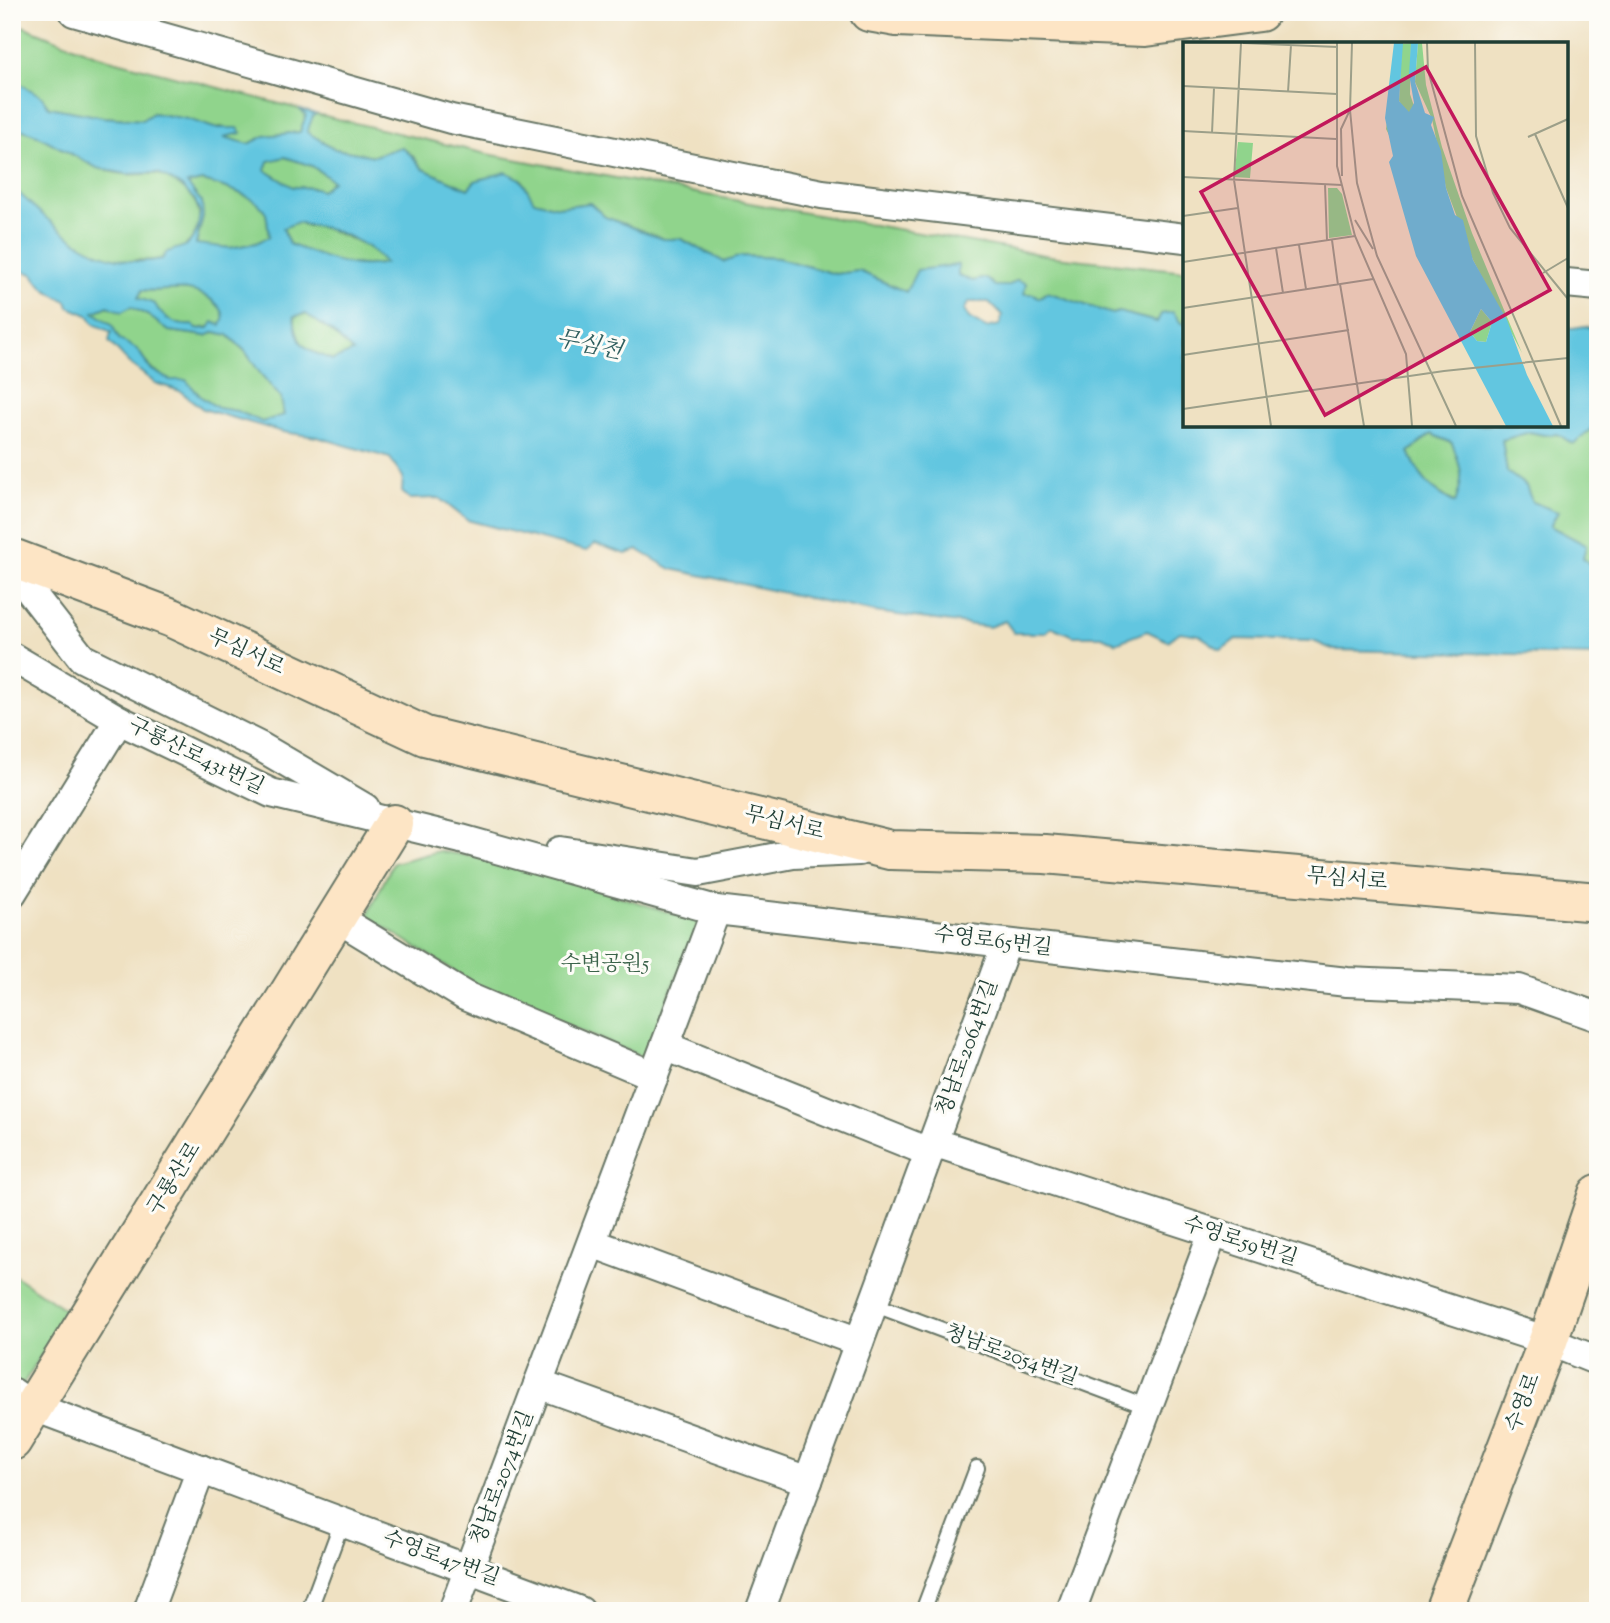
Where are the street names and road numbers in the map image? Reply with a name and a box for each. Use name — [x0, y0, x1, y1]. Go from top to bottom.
street label: 무심서로 — [203, 622, 289, 684]
street label: 구룡산로431번길 — [123, 711, 269, 803]
street label: 무심서로 — [741, 800, 827, 848]
street label: 무심서로 — [1305, 862, 1389, 898]
street label: 수영로65번길 — [932, 920, 1054, 964]
street label: 청남로2064번길 — [929, 976, 1007, 1120]
street label: 구룡산로 — [141, 1137, 209, 1221]
street label: 수영로59번길 — [1179, 1209, 1301, 1275]
street label: 청남로2054번길 — [940, 1318, 1082, 1394]
street label: 수영로 — [1499, 1369, 1549, 1437]
street label: 청남로2074번길 — [464, 1406, 542, 1550]
street label: 수영로47번길 — [378, 1524, 504, 1594]

